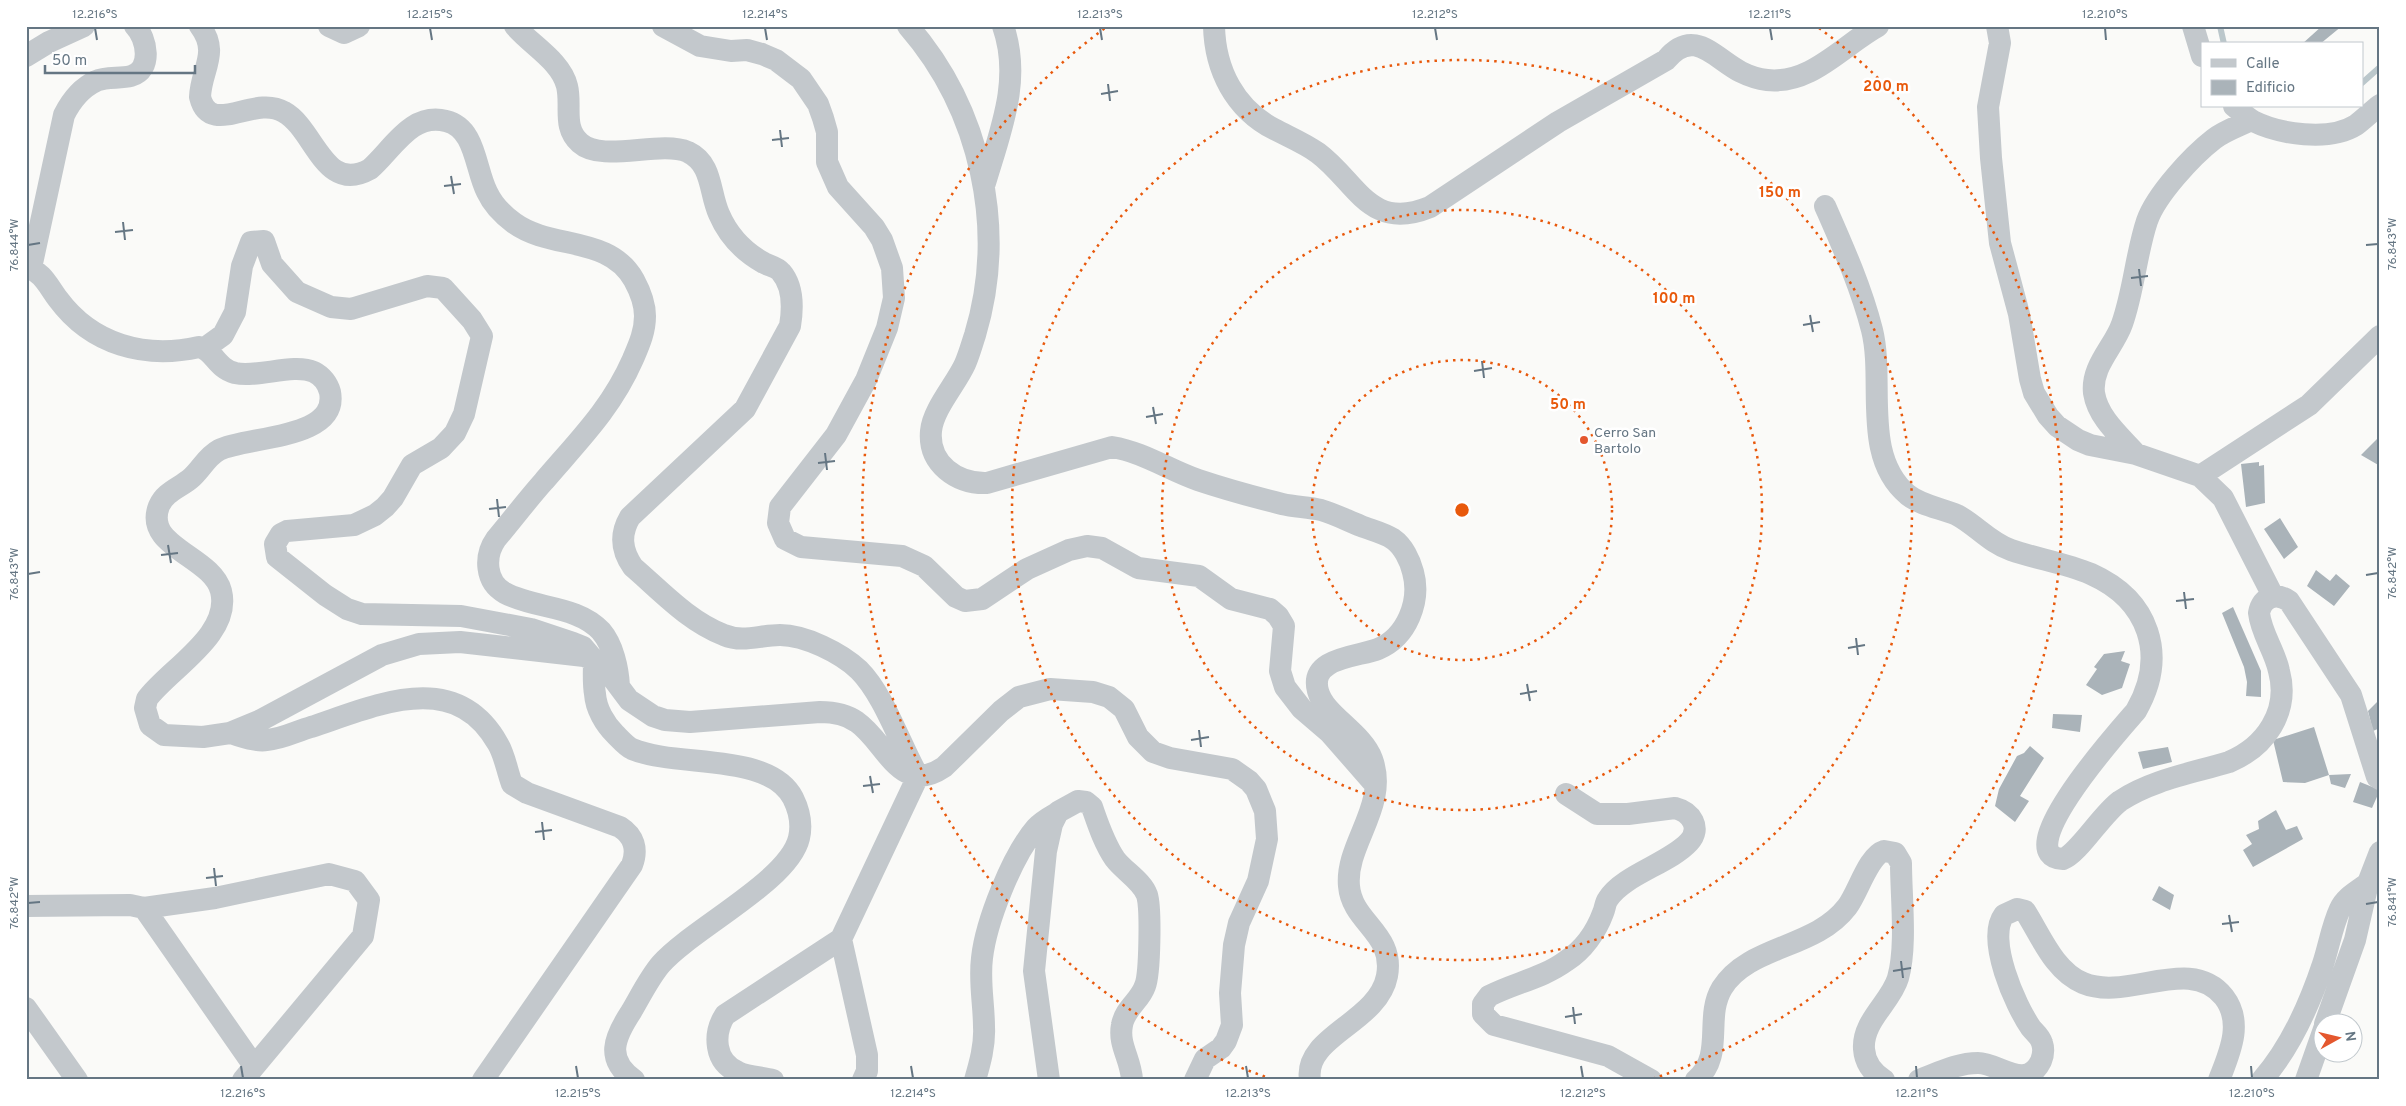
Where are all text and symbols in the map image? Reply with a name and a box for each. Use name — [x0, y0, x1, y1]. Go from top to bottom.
text: 12.216°S — [72, 7, 118, 23]
text: 12.215°S — [407, 7, 453, 23]
text: 12.214°S — [742, 7, 788, 23]
text: 12.213°S — [1077, 7, 1123, 23]
text: 12.212°S — [1412, 7, 1458, 23]
text: 12.211°S — [1749, 7, 1791, 23]
text: 12.210°S — [2082, 7, 2128, 23]
scale bar — [45, 42, 195, 74]
legend — [2201, 42, 2364, 108]
text: 50 m — [52, 52, 87, 71]
text: Calle — [2246, 55, 2280, 74]
text: 200 m — [1863, 78, 1909, 97]
text: Edificio — [2246, 79, 2295, 98]
text: 150 m — [1759, 184, 1801, 203]
text: 76.843°W — [2385, 218, 2401, 270]
text: 76.844°W — [7, 219, 23, 271]
text: 100 m — [1653, 290, 1695, 309]
text: 50 m — [1550, 396, 1586, 415]
place label: Cerro San Bartolo — [1594, 425, 1656, 458]
marker: Cerro San Bartolo — [1578, 434, 1590, 446]
centre of rings — [1453, 501, 1471, 519]
text: 76.842°W — [2385, 547, 2401, 599]
text: 76.843°W — [7, 548, 23, 600]
text: 76.842°W — [7, 877, 23, 929]
text: 76.841°W — [2385, 877, 2401, 927]
north arrow — [2314, 1014, 2364, 1064]
text: N — [2340, 1030, 2359, 1043]
text: 12.216°S — [220, 1086, 266, 1102]
text: 12.215°S — [555, 1086, 601, 1102]
text: 12.214°S — [890, 1086, 936, 1102]
text: 12.213°S — [1225, 1086, 1271, 1102]
text: 12.212°S — [1560, 1086, 1606, 1102]
text: 12.211°S — [1896, 1086, 1938, 1102]
text: 12.210°S — [2229, 1086, 2275, 1102]

